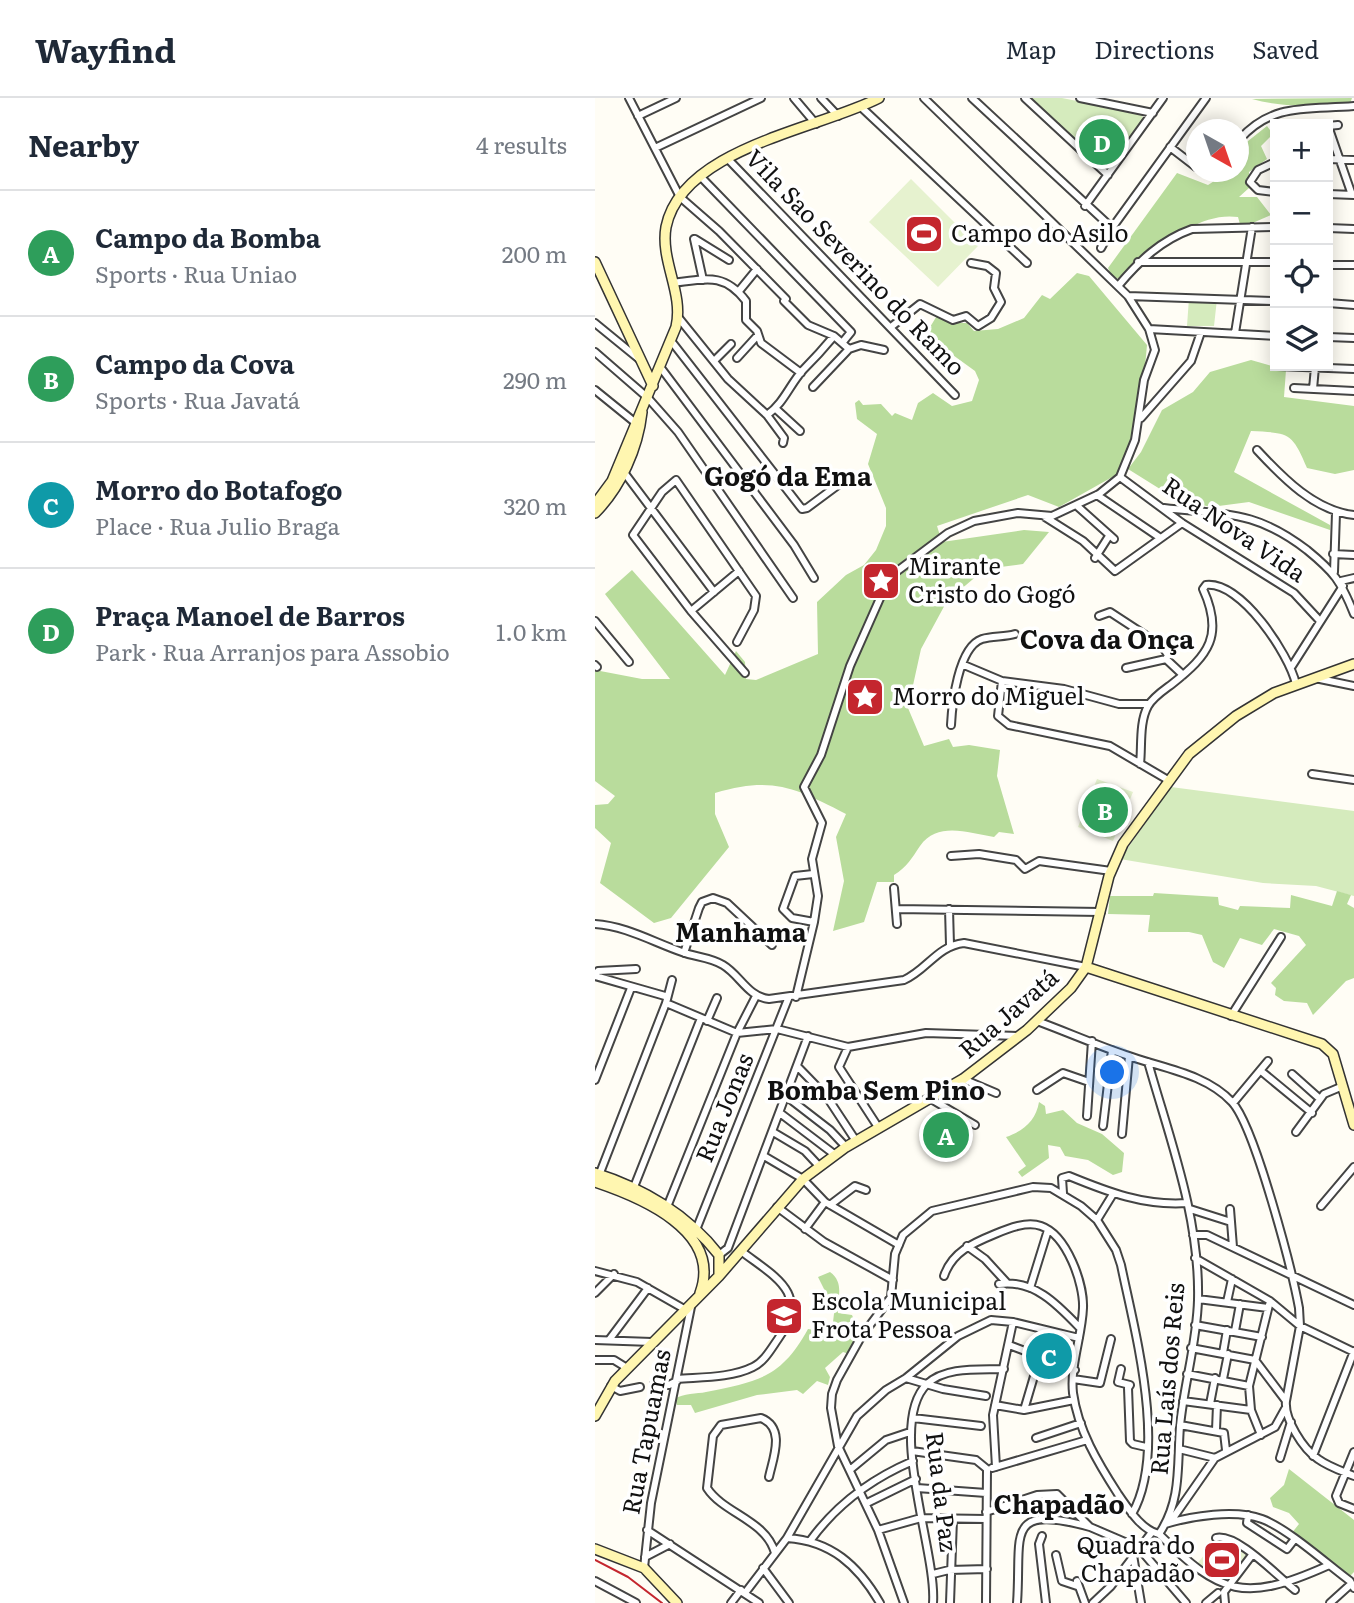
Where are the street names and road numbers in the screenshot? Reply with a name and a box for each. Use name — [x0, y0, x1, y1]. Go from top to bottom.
street label: Vila Sao Severino do Ramo — [739, 140, 975, 383]
street label: Rua Nova Vida — [1157, 467, 1314, 589]
street label: Rua Javatá — [950, 959, 1065, 1065]
street label: Rua Jonas — [685, 1047, 760, 1167]
street label: Rua Laís dos Reis — [1140, 1281, 1191, 1476]
street label: Rua Tapuamas — [611, 1346, 678, 1517]
street label: Rua da Paz — [919, 1430, 968, 1554]

